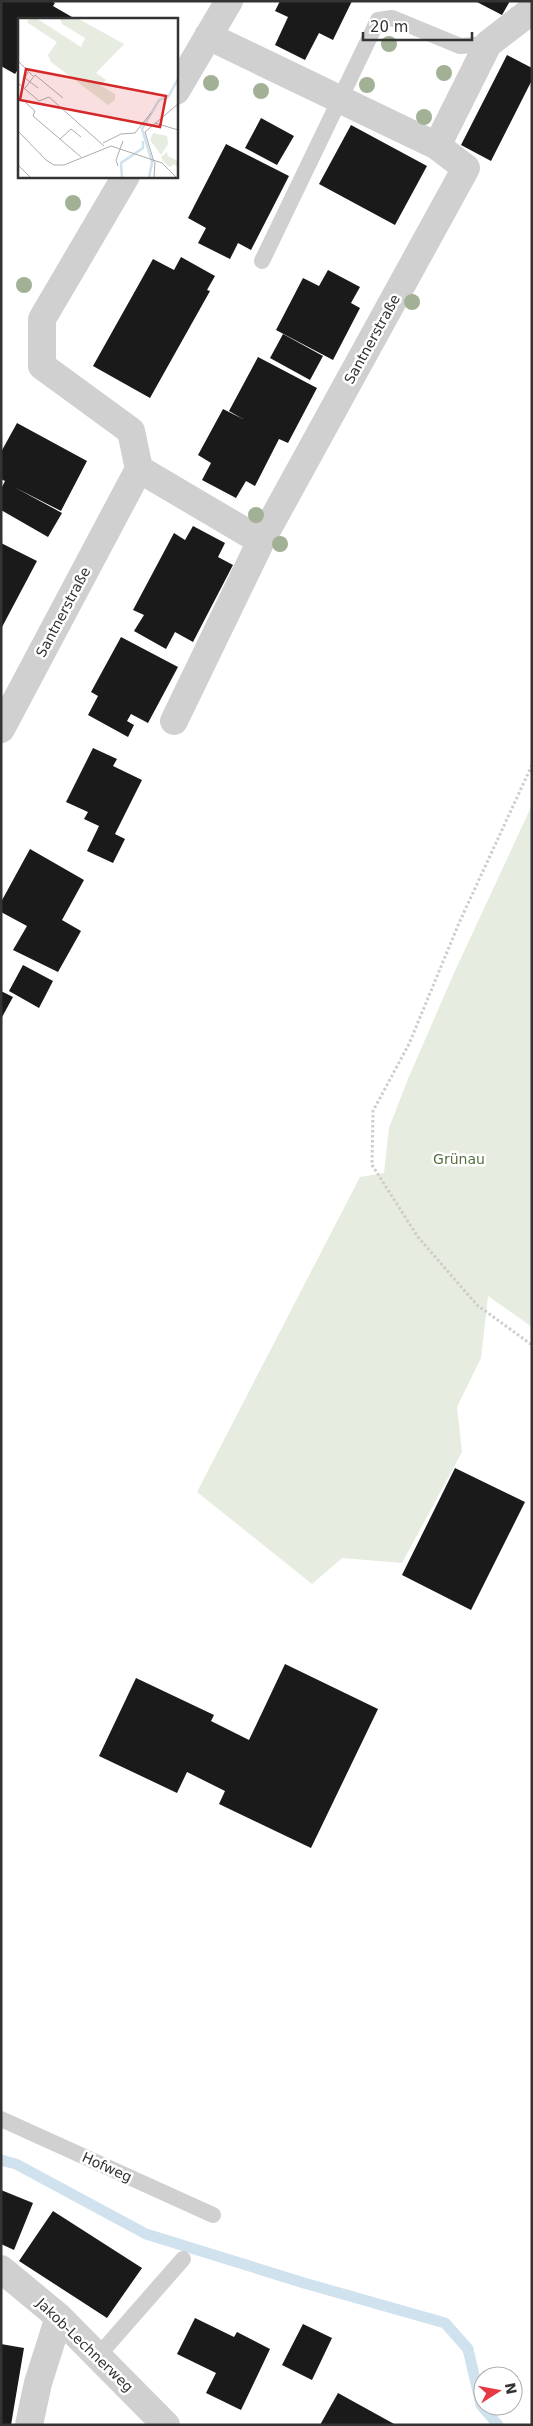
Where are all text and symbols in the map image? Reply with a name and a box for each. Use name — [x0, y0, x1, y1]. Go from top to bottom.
scale bar — [363, 10, 472, 42]
inset map — [18, 18, 178, 178]
text: 20 m — [370, 18, 408, 36]
street label: Santnerstraße — [341, 292, 403, 386]
street label: Santnerstraße — [33, 564, 93, 660]
park label: Grünau — [433, 1151, 485, 1167]
street label: Hofweg — [80, 2149, 134, 2185]
street label: Jakob-Lechnerweg — [33, 2294, 137, 2395]
north arrow — [473, 2366, 523, 2416]
text: N — [502, 2381, 520, 2396]

